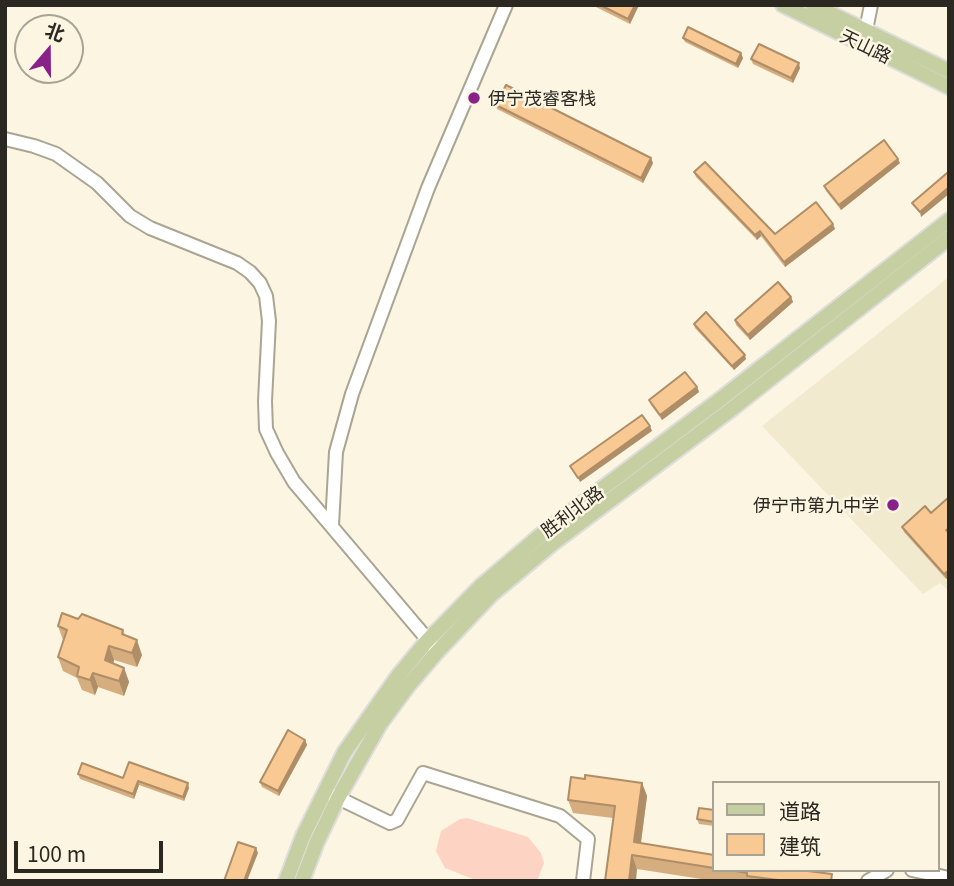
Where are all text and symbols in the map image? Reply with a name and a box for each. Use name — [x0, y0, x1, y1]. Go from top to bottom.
north arrow — [14, 14, 84, 84]
text: 北 — [42, 15, 69, 47]
street label: 天山路 — [837, 24, 895, 68]
place label: 伊宁茂睿客栈 — [488, 87, 596, 109]
marker: 伊宁茂睿客栈 — [466, 90, 482, 106]
street label: 胜利北路 — [537, 481, 607, 541]
place label: 伊宁市第九中学 — [753, 494, 879, 516]
marker: 伊宁市第九中学 — [885, 497, 901, 513]
legend — [712, 781, 940, 872]
text: 道路 — [779, 795, 821, 825]
scale bar — [18, 826, 166, 870]
text: 建筑 — [779, 830, 821, 860]
text: 100 m — [27, 838, 86, 868]

